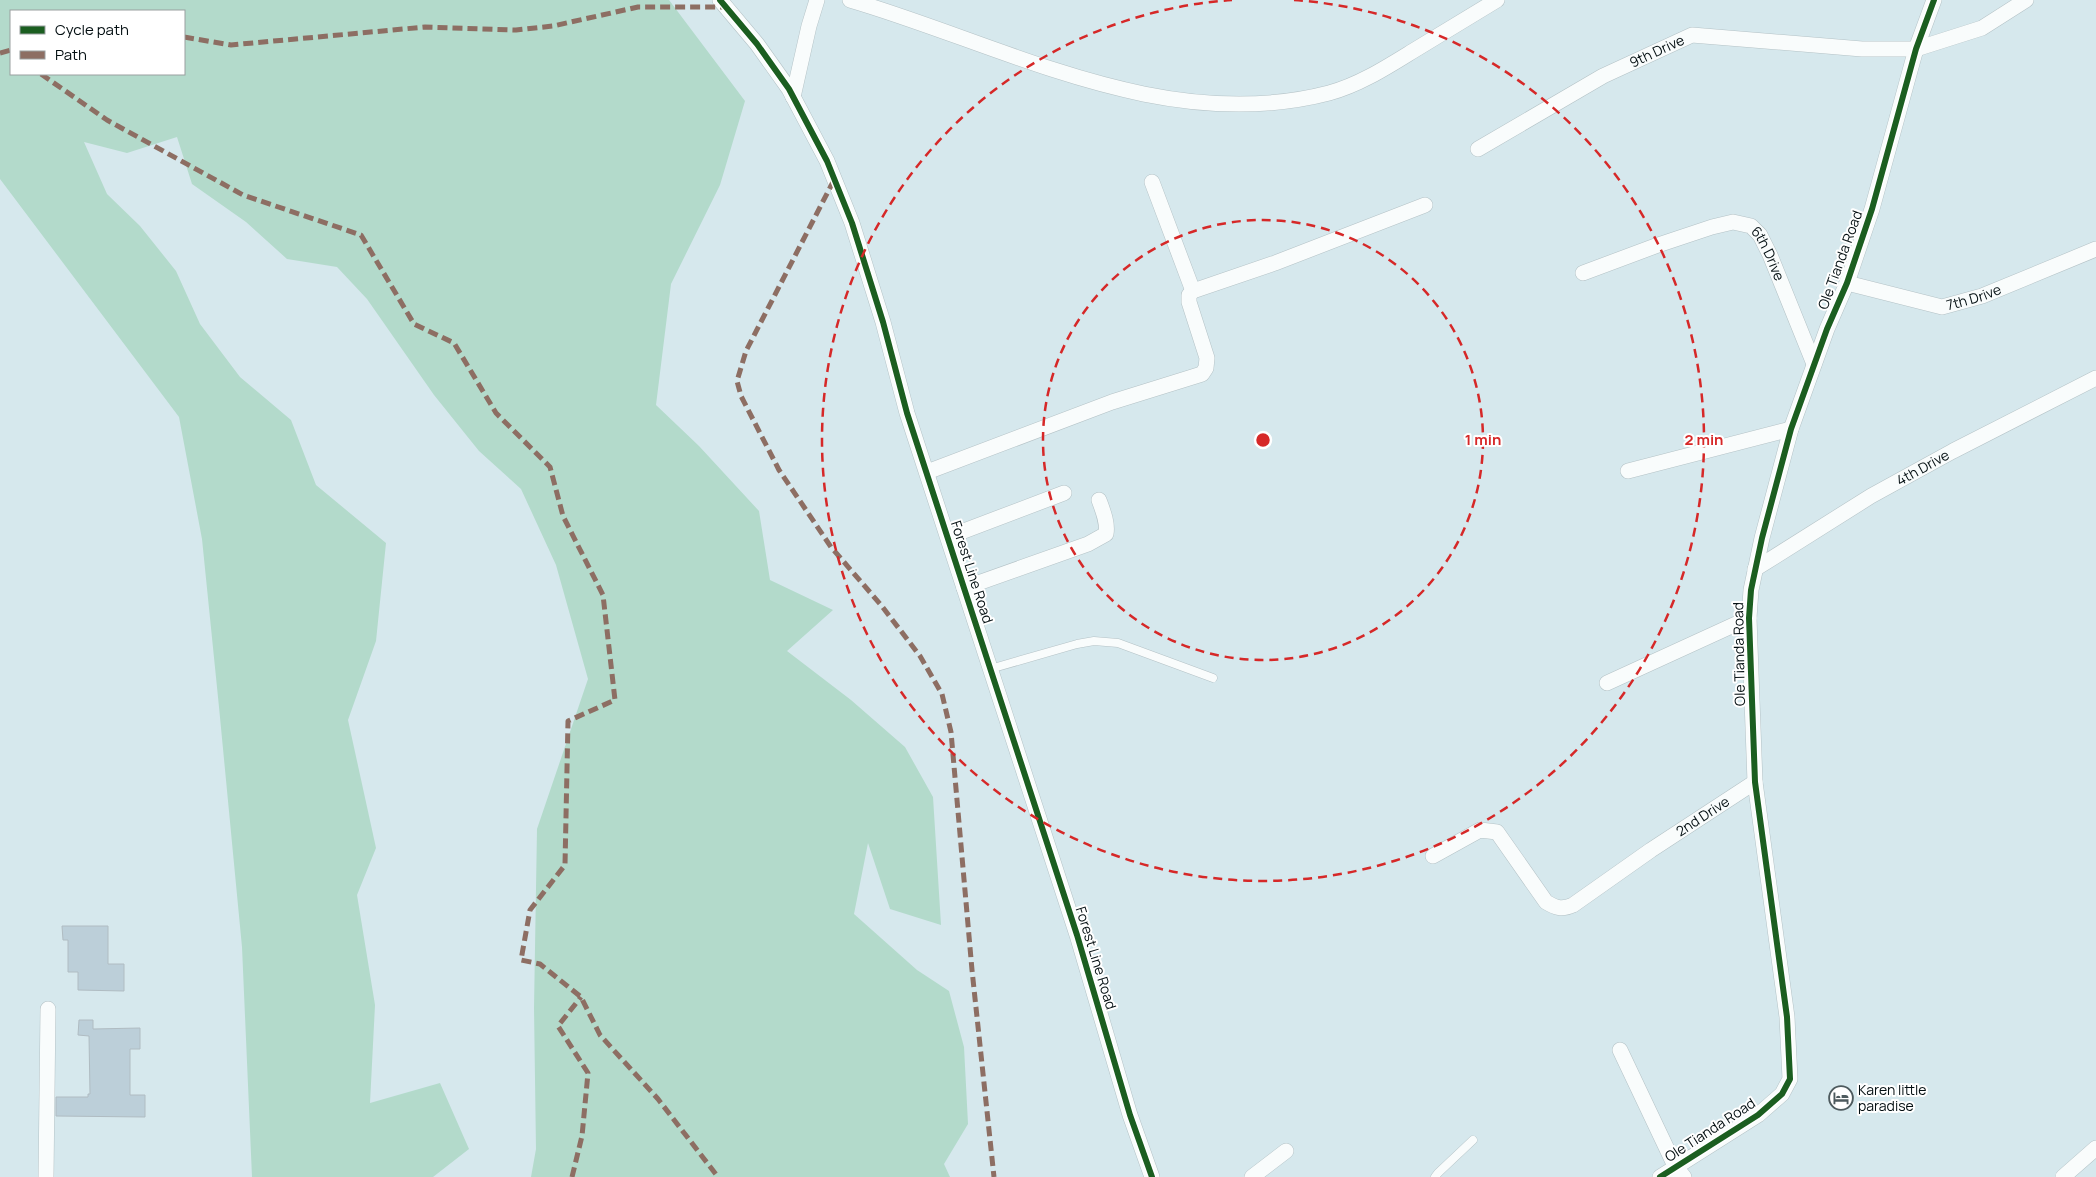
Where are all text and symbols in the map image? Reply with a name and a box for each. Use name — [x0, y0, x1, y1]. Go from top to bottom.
legend — [10, 10, 185, 75]
text: Cycle path — [55, 19, 129, 40]
street label: 9th Drive — [1626, 30, 1687, 72]
text: Path — [55, 44, 87, 65]
street label: Ole Tianda Road — [1813, 208, 1866, 312]
street label: 6th Drive — [1747, 222, 1789, 283]
street label: 7th Drive — [1944, 279, 2004, 314]
text: 1 min — [1465, 429, 1501, 450]
text: 2 min — [1684, 429, 1724, 450]
centre of rings — [1254, 431, 1272, 449]
street label: 4th Drive — [1893, 445, 1952, 489]
street label: Forest Line Road — [947, 518, 998, 626]
street label: Ole Tianda Road — [1728, 602, 1749, 706]
street label: 2nd Drive — [1672, 791, 1733, 840]
street label: Forest Line Road — [1072, 904, 1121, 1012]
place label: Karen little paradise — [1858, 1080, 1926, 1115]
hotel icon: Karen little paradise — [1828, 1085, 1854, 1111]
street label: Ole Tianda Road — [1661, 1093, 1759, 1166]

